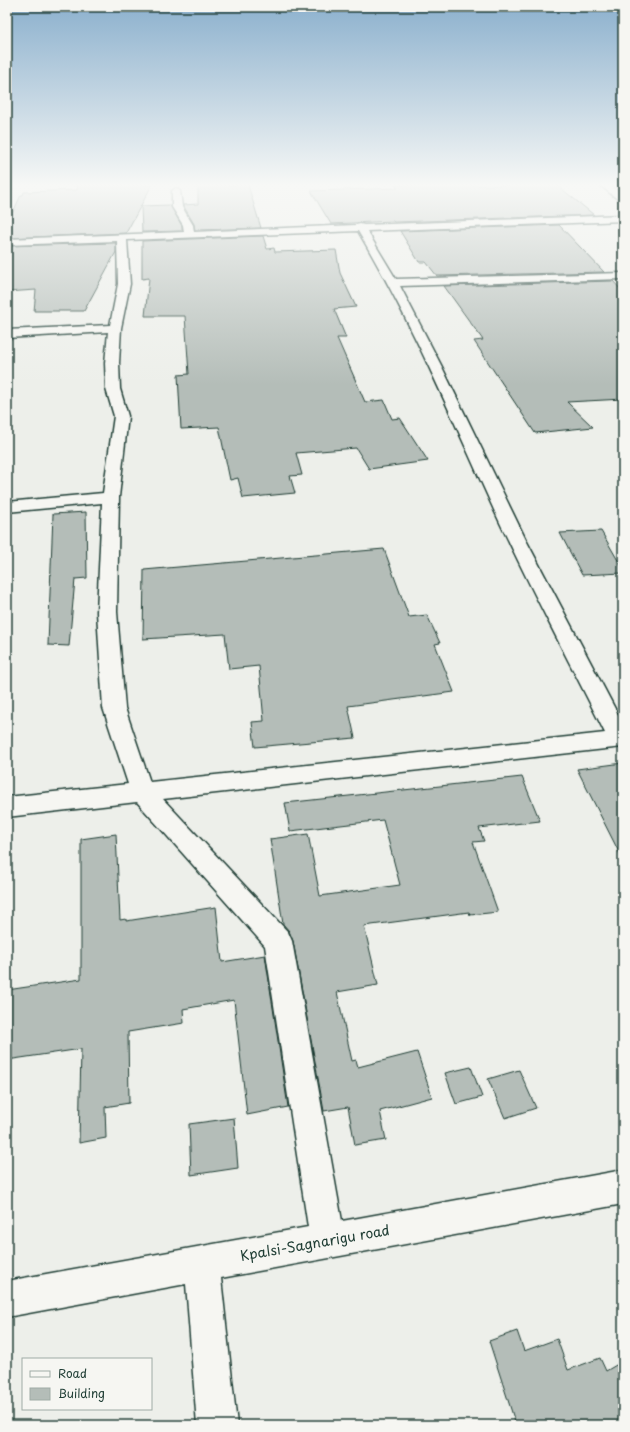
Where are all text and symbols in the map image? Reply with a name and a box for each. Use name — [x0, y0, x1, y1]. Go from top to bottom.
street label: Kpalsi-Sagnarigu road — [239, 1219, 391, 1266]
legend — [22, 1358, 152, 1410]
text: Road — [58, 1364, 87, 1382]
text: Building — [58, 1384, 105, 1402]

